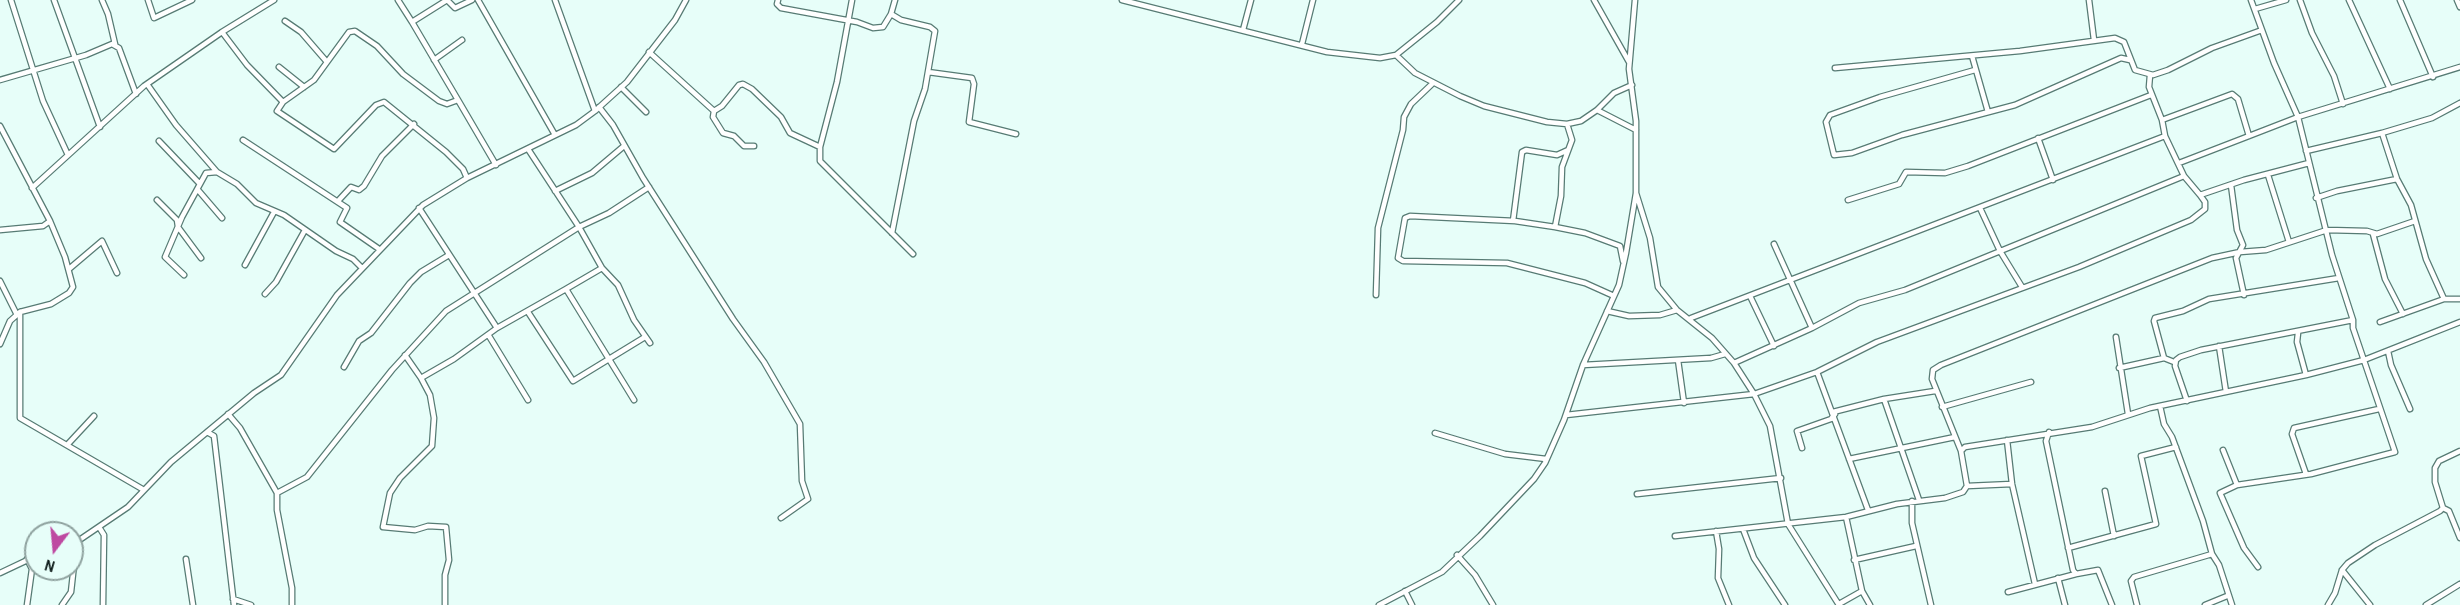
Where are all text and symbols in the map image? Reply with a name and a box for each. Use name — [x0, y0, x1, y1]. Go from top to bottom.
north arrow — [24, 521, 84, 581]
text: N — [42, 555, 57, 578]

